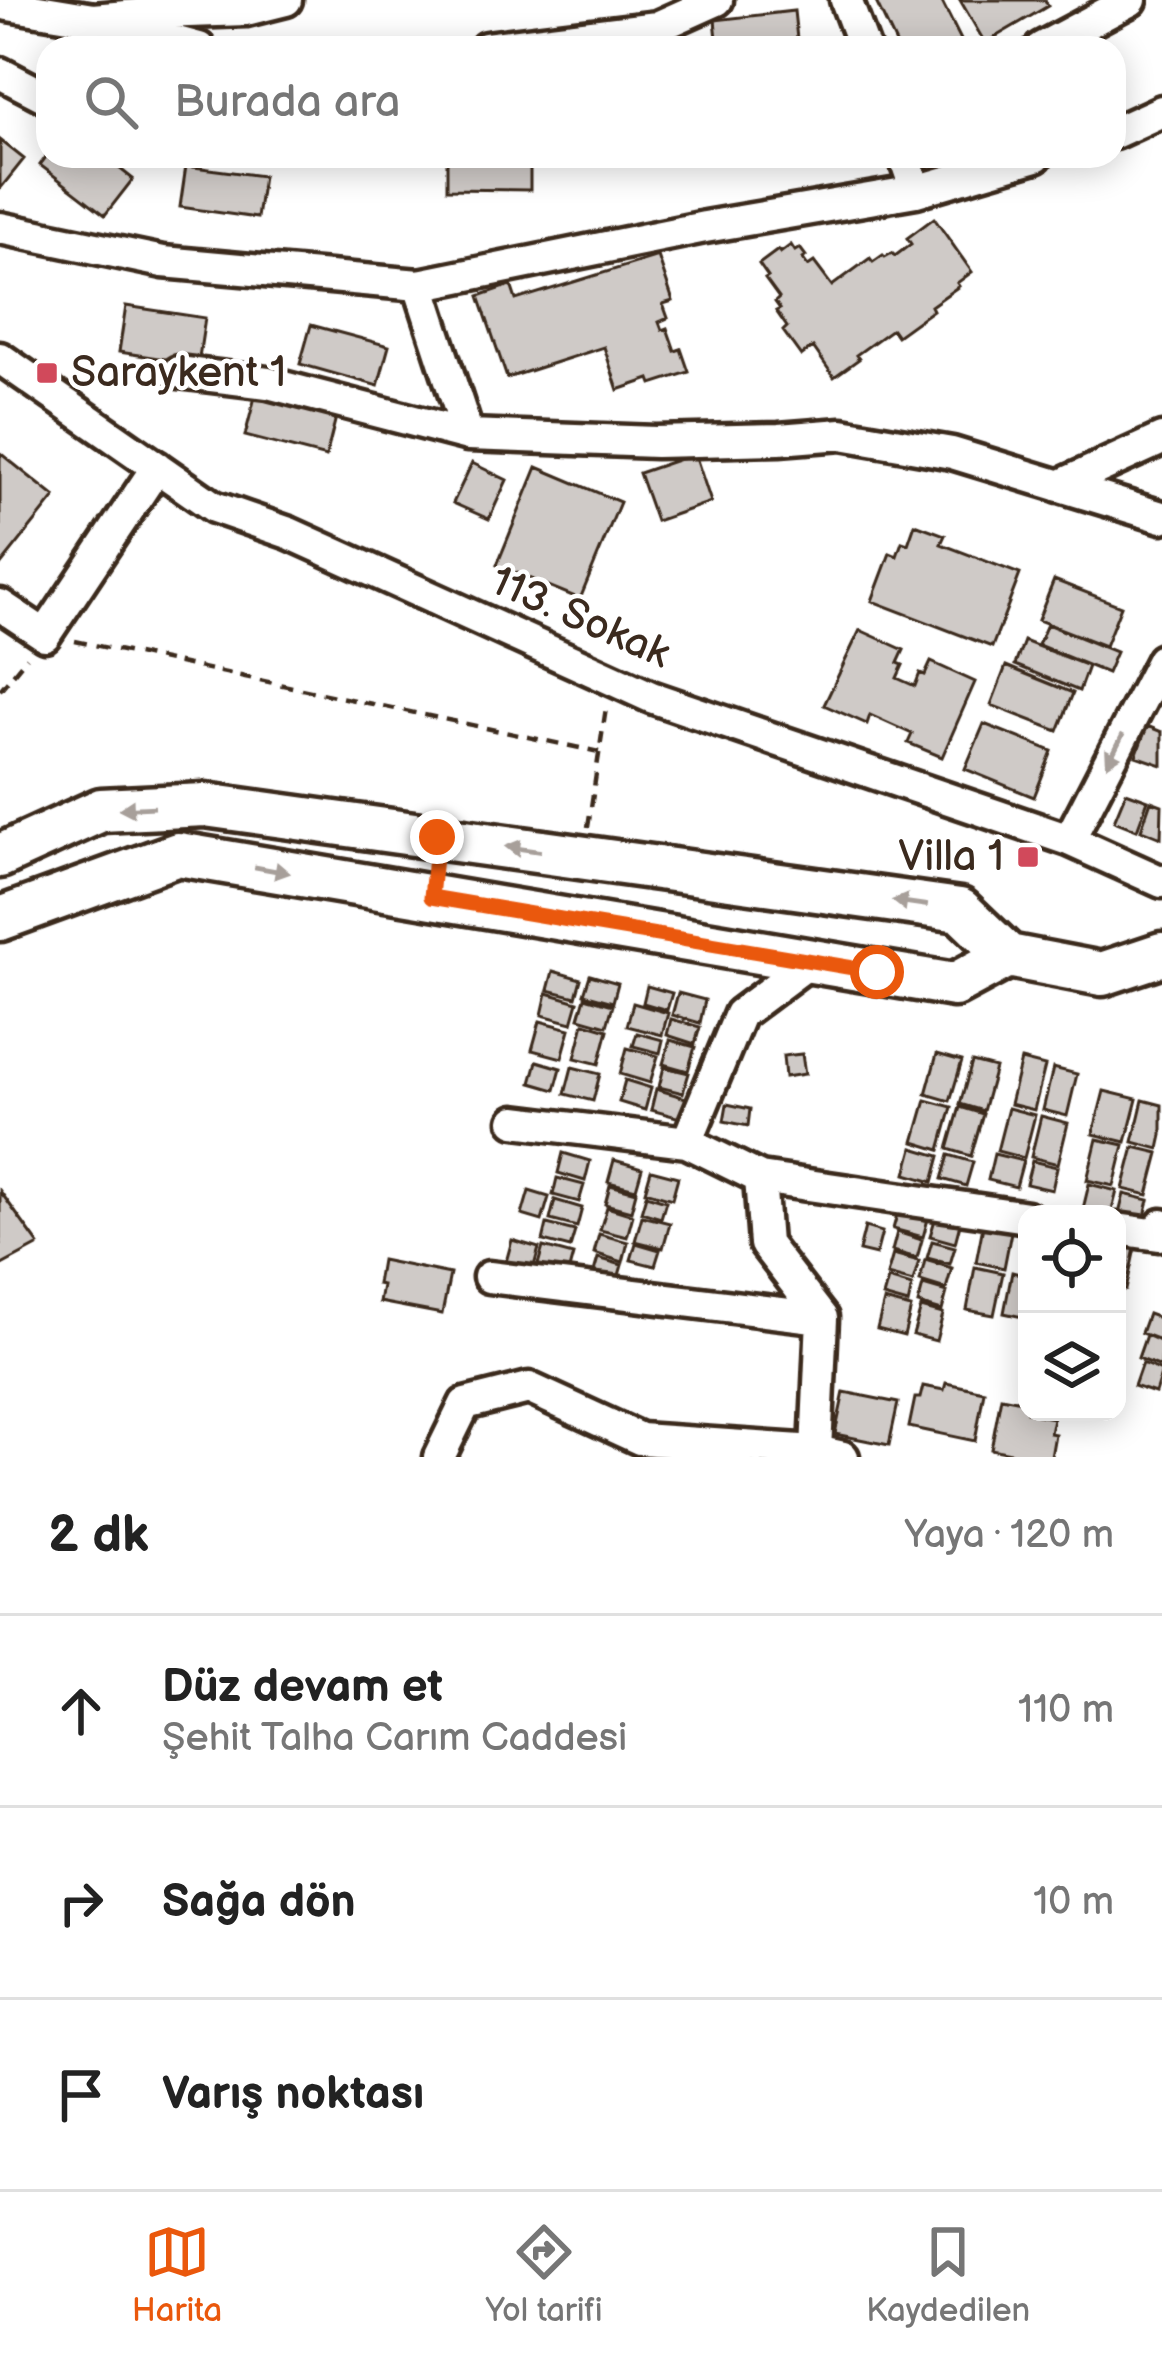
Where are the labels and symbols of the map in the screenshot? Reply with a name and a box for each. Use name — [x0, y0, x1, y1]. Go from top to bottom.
place label: Saraykent 1 — [71, 348, 286, 399]
marker: Saraykent 1 — [34, 360, 60, 386]
street label: 113. Sokak — [483, 556, 678, 680]
one-way arrow — [1106, 733, 1126, 768]
one-way arrow — [117, 799, 155, 818]
route end — [410, 810, 464, 864]
place label: Villa 1 — [898, 832, 1004, 883]
one-way arrow — [504, 839, 542, 858]
marker: Villa 1 — [1015, 844, 1041, 870]
one-way arrow — [254, 862, 292, 880]
one-way arrow — [891, 893, 928, 912]
route start — [850, 945, 904, 999]

